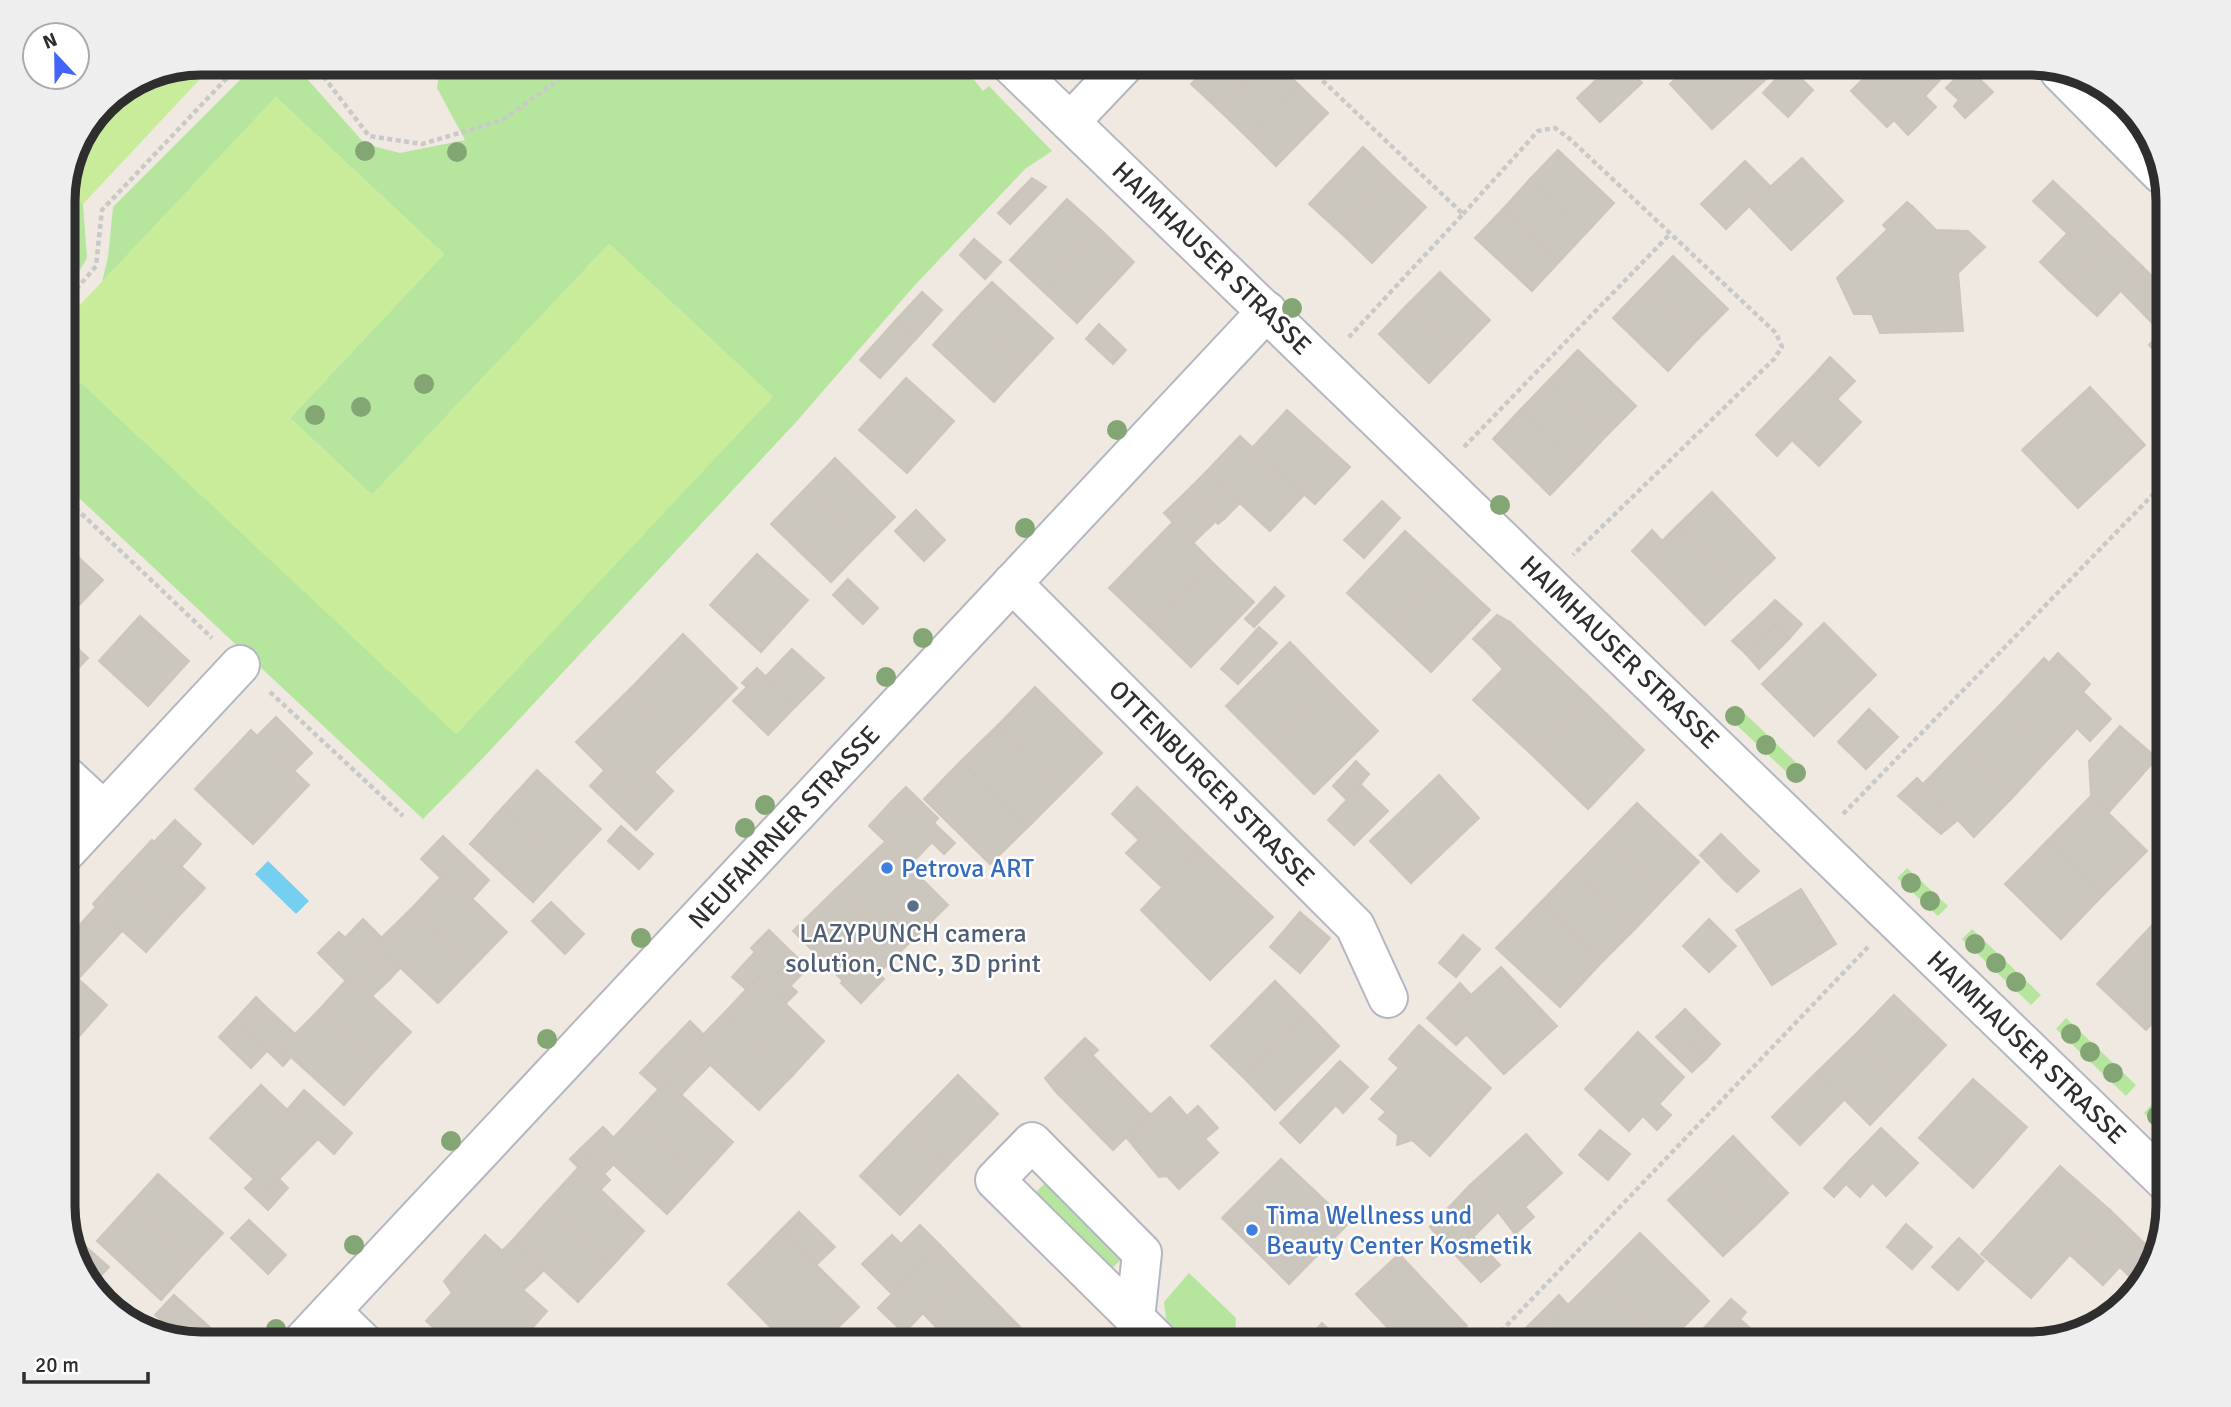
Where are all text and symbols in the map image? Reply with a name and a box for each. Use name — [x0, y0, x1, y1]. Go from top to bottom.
north arrow — [21, 21, 91, 91]
text: N — [39, 28, 61, 55]
street label: HAIMHAUSER STRASSE — [1105, 155, 1318, 362]
street label: HAIMHAUSER STRASSE — [1513, 549, 1726, 756]
street label: OTTENBURGER STRASSE — [1102, 674, 1321, 893]
street label: NEUFAHRNER STRASSE — [682, 719, 887, 936]
place label: Petrova ART — [901, 853, 1034, 885]
marker: Petrova ART — [879, 860, 895, 876]
marker: LAZYPUNCH camera solution, CNC, 3D print — [905, 898, 921, 914]
place label: LAZYPUNCH camera solution, CNC, 3D print — [785, 918, 1041, 980]
street label: HAIMHAUSER STRASSE — [1920, 944, 2133, 1151]
place label: Tima Wellness und Beauty Center Kosmetik — [1266, 1200, 1532, 1262]
marker: Tima Wellness und Beauty Center Kosmetik — [1244, 1222, 1260, 1238]
scale bar — [24, 1340, 149, 1384]
text: 20 m — [35, 1352, 79, 1378]

